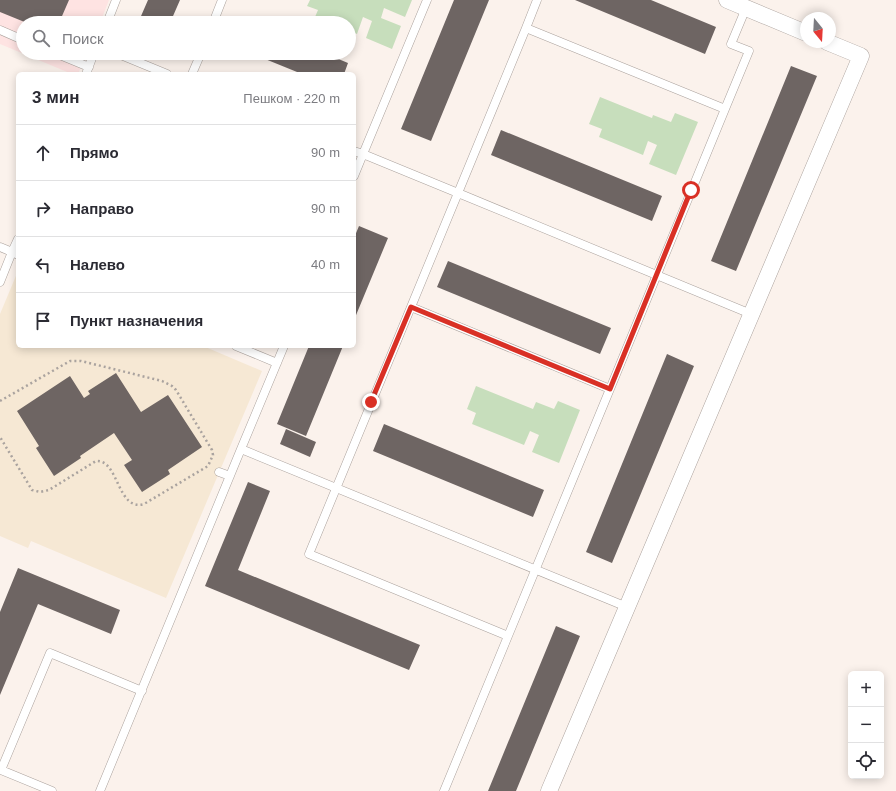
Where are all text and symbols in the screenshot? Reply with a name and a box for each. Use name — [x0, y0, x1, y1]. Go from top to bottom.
north arrow — [800, 12, 836, 48]
search box — [16, 16, 356, 60]
icon: search — [30, 27, 52, 49]
text: Поиск — [62, 30, 104, 47]
text: 3 мин — [32, 88, 79, 107]
text: Пешком · 220 m — [243, 91, 340, 106]
icon: ahead — [32, 142, 54, 164]
text: Прямо — [70, 144, 119, 161]
text: 90 m — [311, 145, 340, 160]
route start — [682, 181, 700, 199]
icon: right — [32, 198, 54, 220]
text: Направо — [70, 200, 134, 217]
text: 90 m — [311, 201, 340, 216]
icon: left — [32, 254, 54, 276]
text: Налево — [70, 256, 125, 273]
text: 40 m — [311, 257, 340, 272]
icon: arrive — [32, 310, 54, 332]
text: Пункт назначения — [70, 312, 203, 329]
route end — [362, 393, 380, 411]
map controls — [848, 671, 884, 779]
button: + — [848, 671, 884, 707]
button: − — [848, 707, 884, 743]
button: locate — [848, 743, 884, 779]

